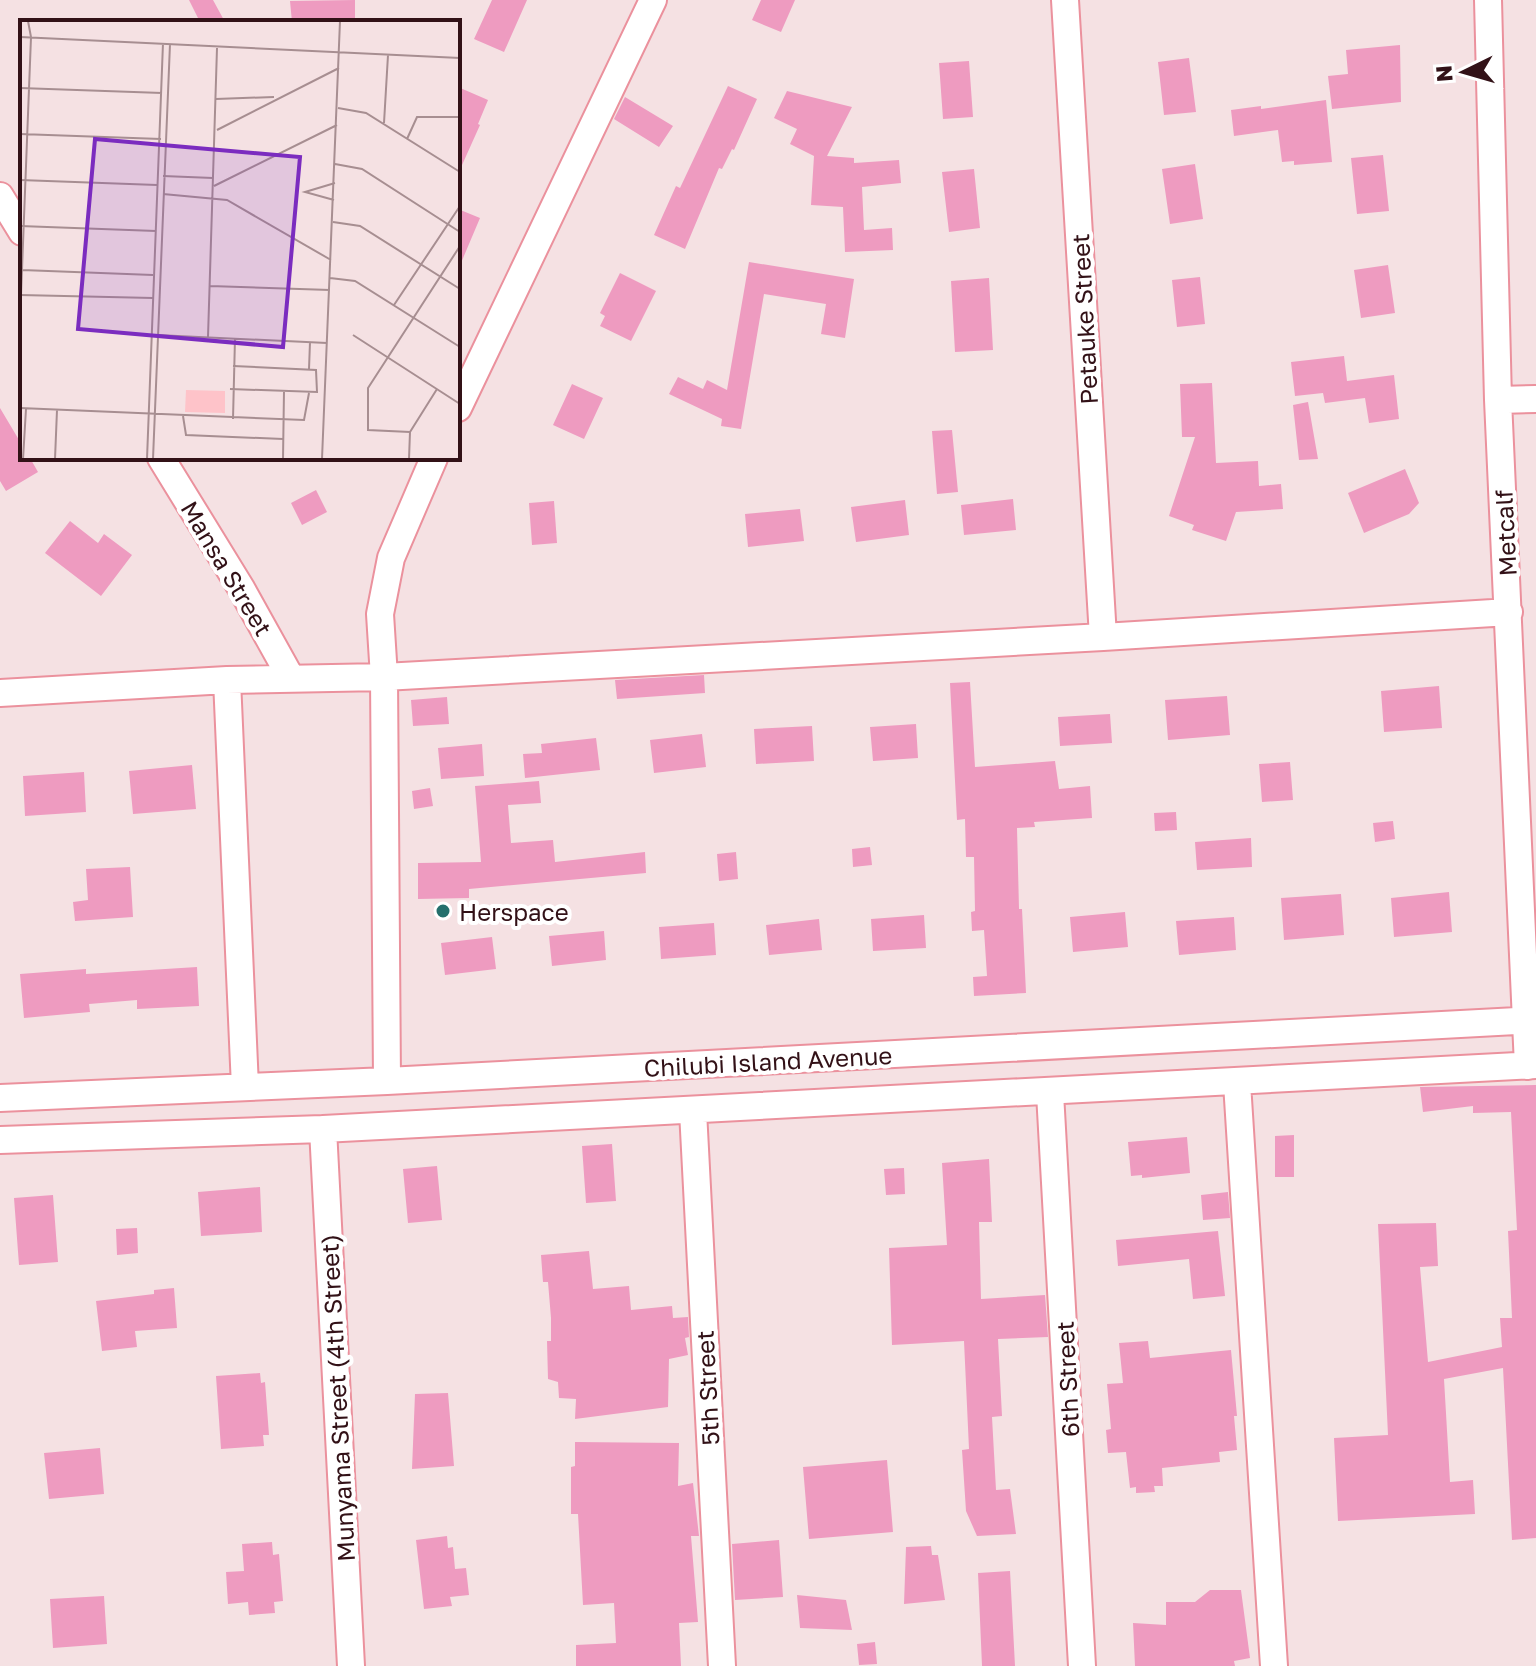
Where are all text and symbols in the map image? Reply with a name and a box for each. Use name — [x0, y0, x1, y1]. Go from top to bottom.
inset map — [20, 20, 460, 460]
north arrow — [1424, 32, 1504, 112]
text: N — [1429, 64, 1458, 83]
street label: Petauke Street — [1065, 233, 1103, 405]
street label: Metcalf — [1488, 489, 1522, 577]
street label: Mansa Street — [175, 495, 279, 641]
place label: Herspace — [459, 897, 569, 926]
marker: Herspace — [434, 902, 452, 920]
street label: Chilubi Island Avenue — [643, 1040, 893, 1082]
street label: Munyama Street (4th Street) — [314, 1234, 360, 1562]
street label: 6th Street — [1049, 1320, 1085, 1438]
street label: 5th Street — [690, 1330, 724, 1446]

